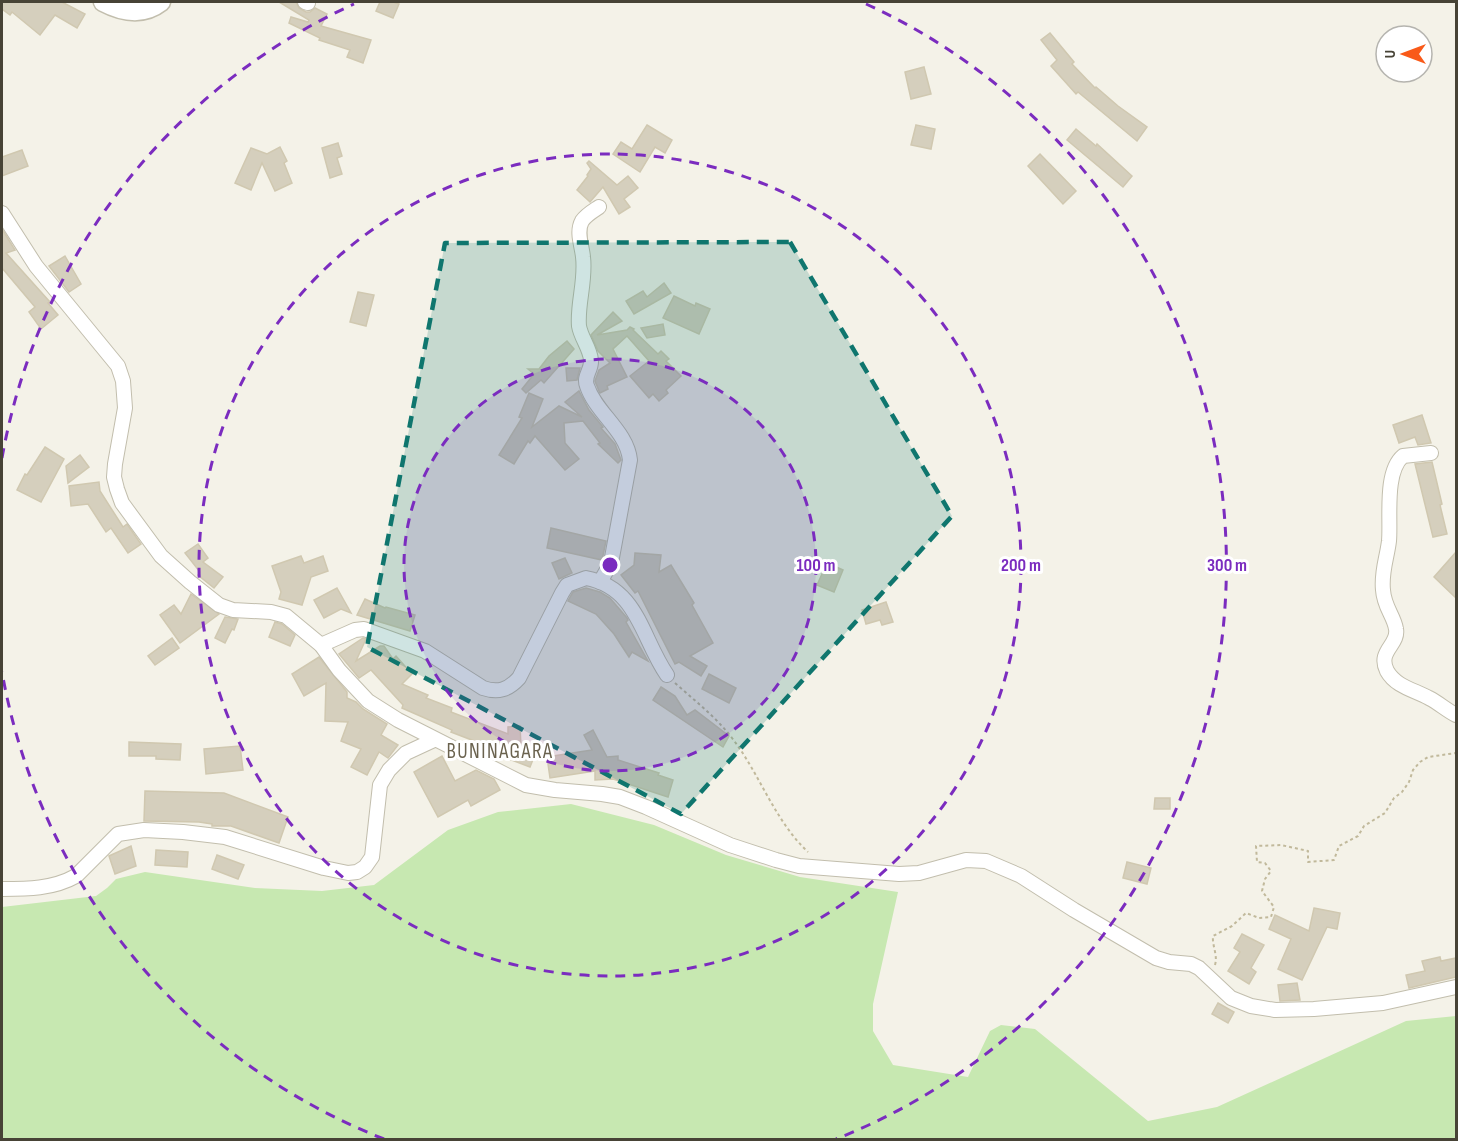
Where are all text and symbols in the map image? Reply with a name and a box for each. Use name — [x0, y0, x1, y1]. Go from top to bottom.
north arrow — [1374, 24, 1434, 84]
text: U — [1381, 50, 1400, 58]
centre of rings — [600, 555, 620, 575]
text: 100 m — [797, 555, 836, 576]
text: 200 m — [1001, 555, 1041, 576]
text: 300 m — [1207, 555, 1247, 576]
district label: BUNINAGARA — [446, 739, 554, 764]

